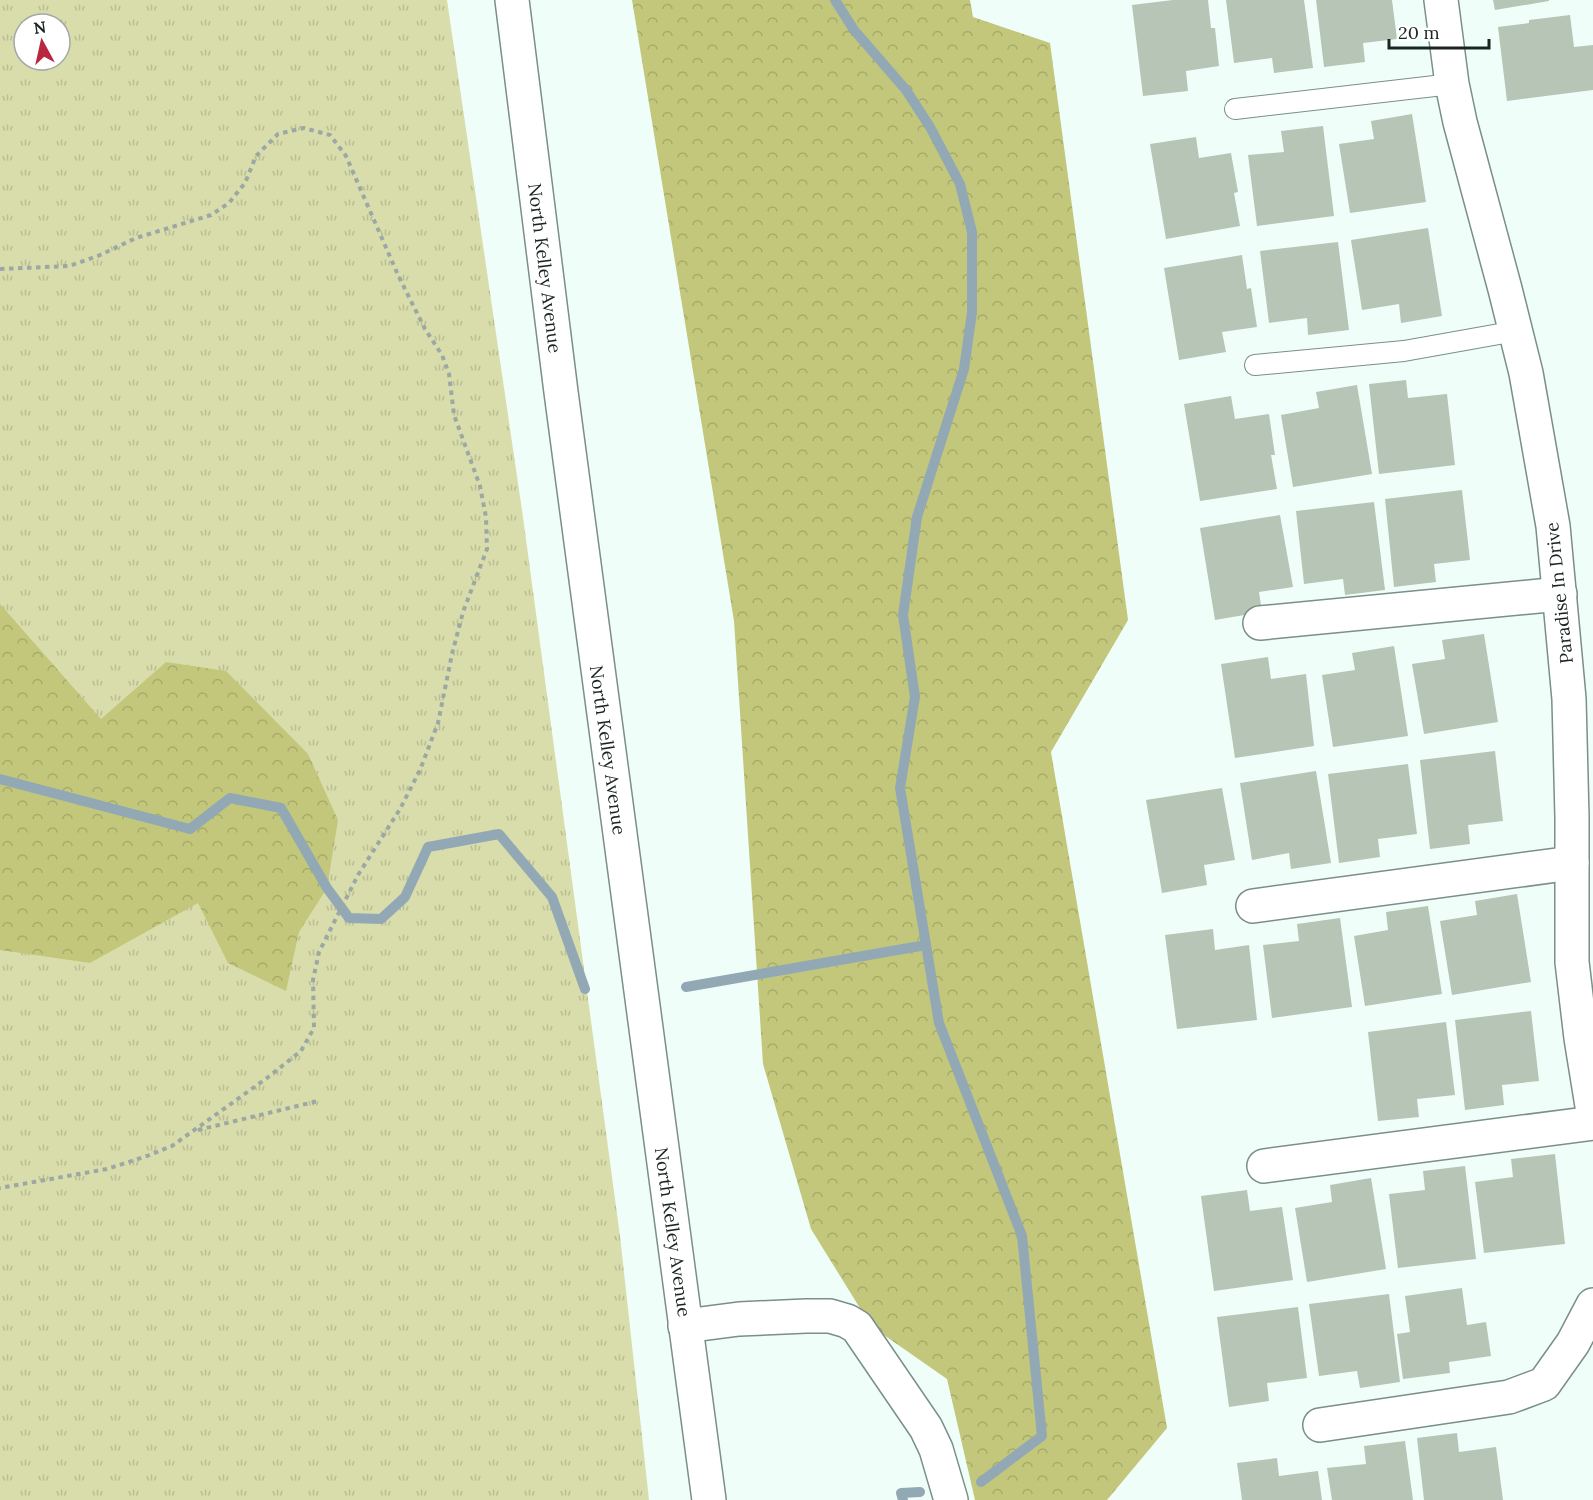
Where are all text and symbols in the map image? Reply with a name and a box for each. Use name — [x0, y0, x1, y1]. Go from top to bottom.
north arrow — [12, 12, 72, 72]
scale bar — [1389, 12, 1490, 50]
text: N — [32, 16, 47, 38]
text: 20 m — [1398, 21, 1440, 44]
street label: North Kelley Avenue — [523, 182, 567, 355]
street label: Paradise In Drive — [1540, 521, 1578, 665]
street label: North Kelley Avenue — [585, 664, 631, 837]
street label: North Kelley Avenue — [650, 1146, 696, 1319]

